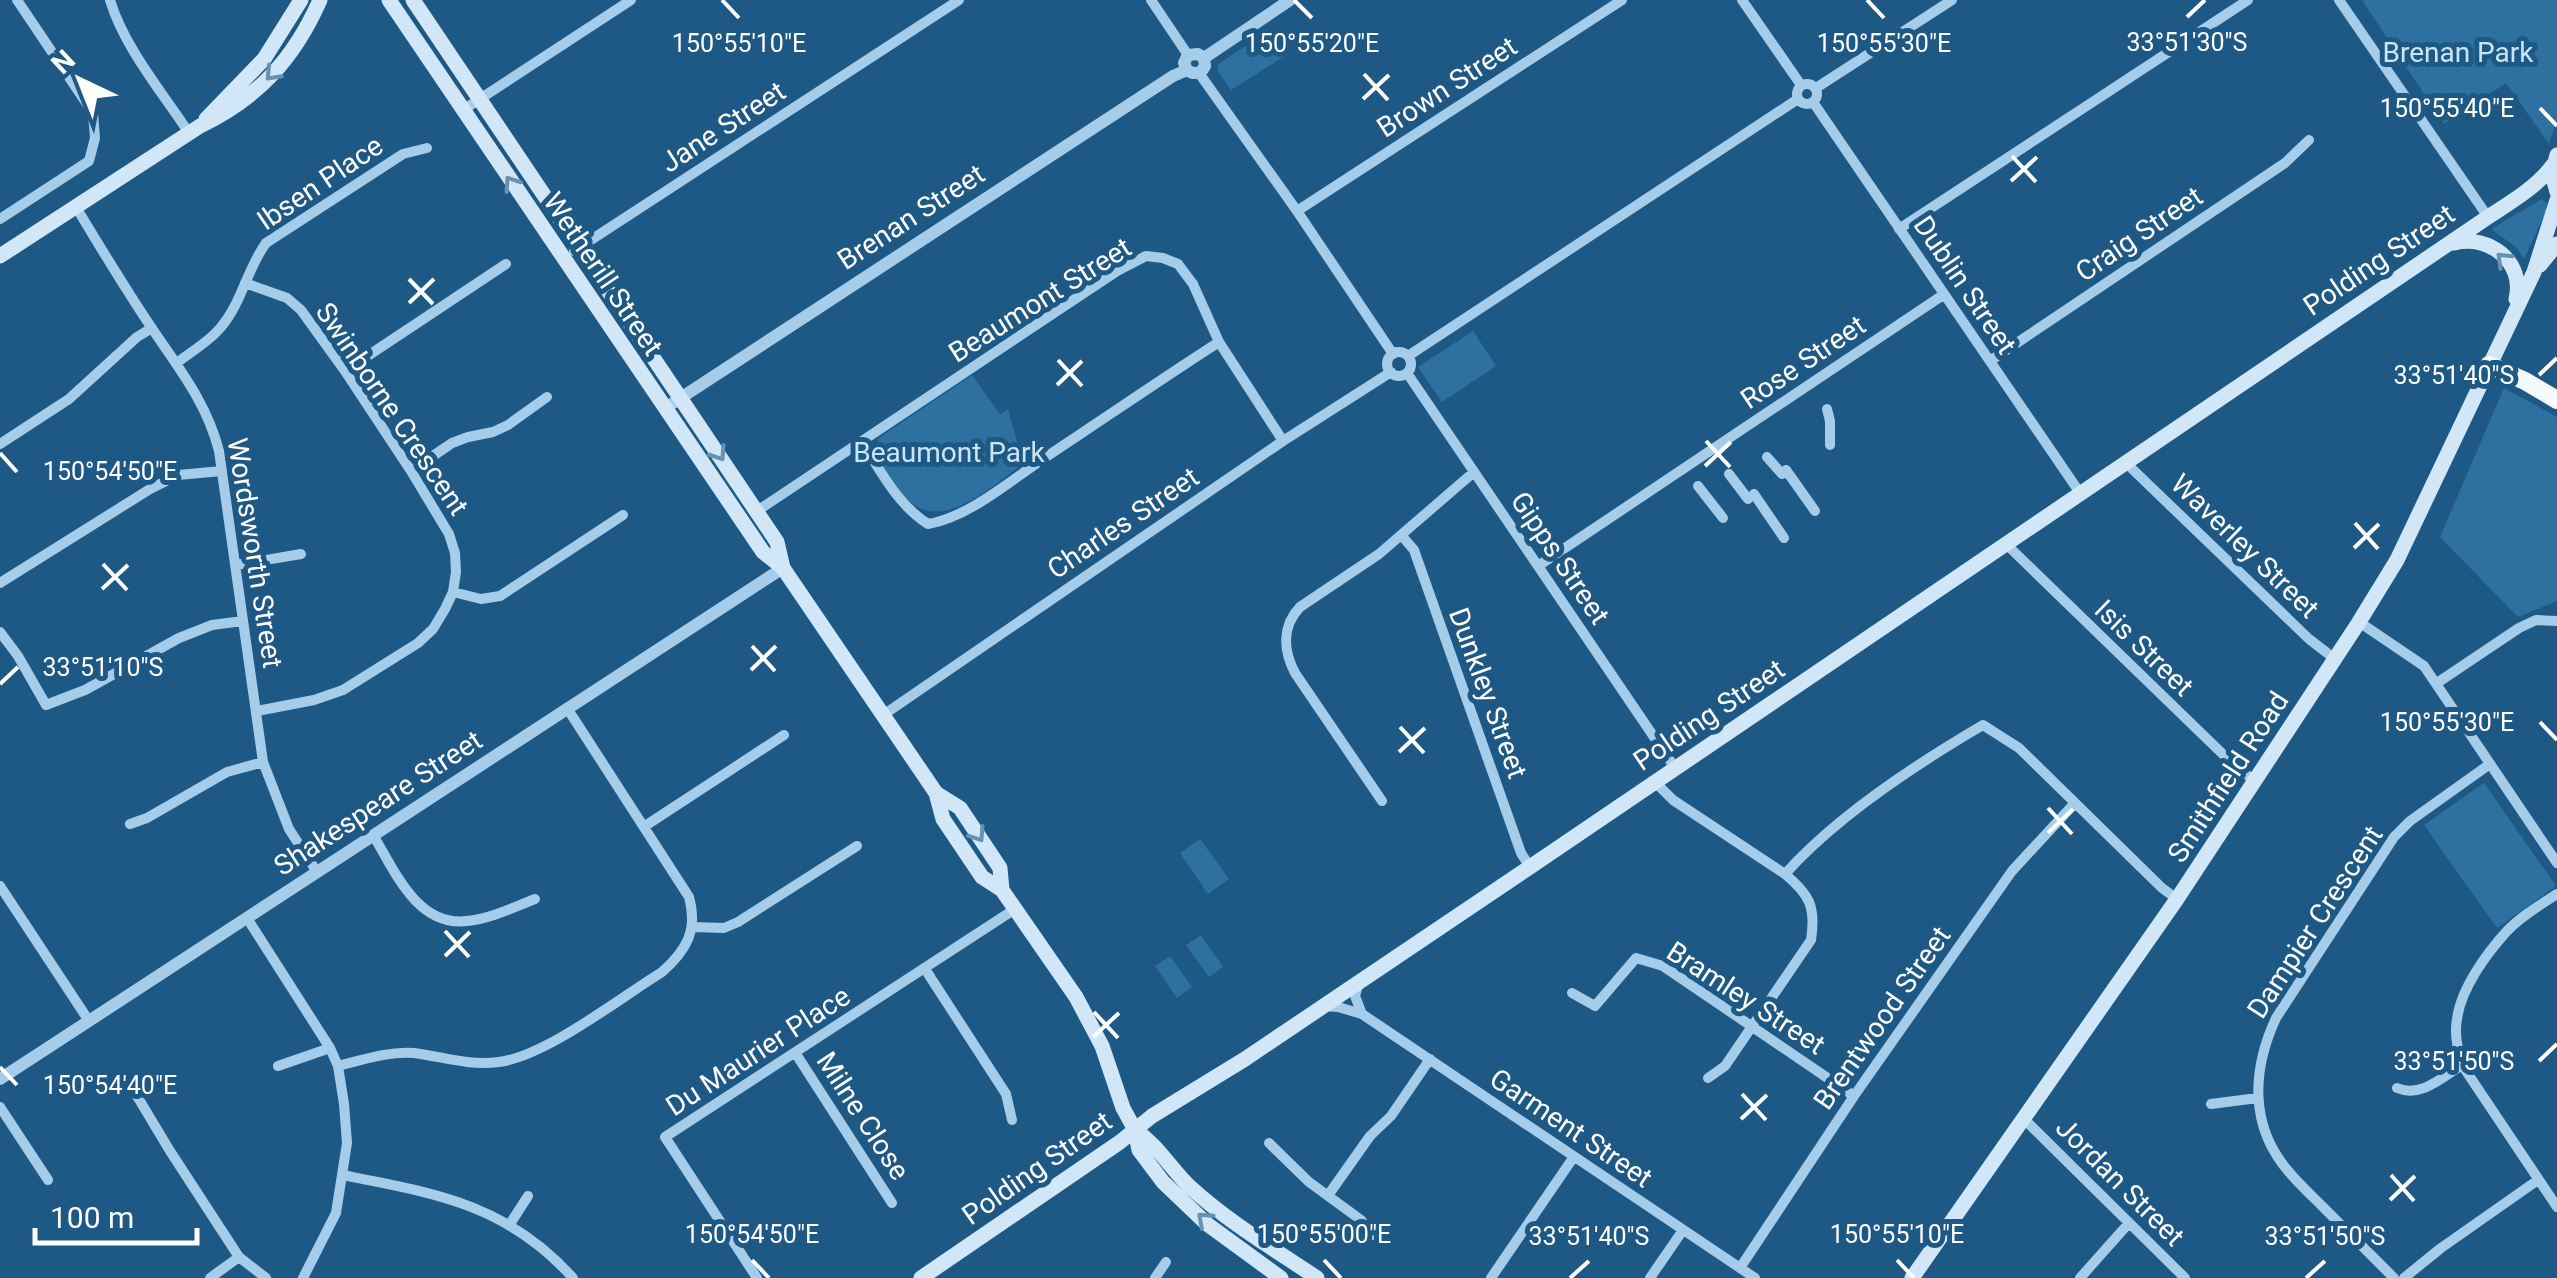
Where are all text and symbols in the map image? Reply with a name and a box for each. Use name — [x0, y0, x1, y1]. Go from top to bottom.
text: 33°51'30"S — [2127, 28, 2247, 57]
text: 150°55'10"E — [672, 29, 806, 58]
text: 150°55'20"E — [1245, 29, 1379, 58]
text: 150°55'30"E — [1817, 29, 1951, 58]
north arrow — [30, 30, 130, 130]
street label: Brown Street — [1371, 30, 1523, 144]
park label: Brenan Park — [2382, 36, 2534, 69]
text: N — [45, 43, 82, 81]
one-way arrow — [266, 62, 284, 81]
street label: Jane Street — [655, 75, 791, 179]
text: 150°55'40"E — [2380, 94, 2514, 123]
street label: Ibsen Place — [251, 129, 389, 237]
street label: Brenan Street — [831, 157, 991, 277]
one-way arrow — [505, 175, 524, 193]
street label: Craig Street — [2069, 180, 2209, 288]
street label: Wetherill Street — [536, 186, 670, 362]
street label: Polding Street — [2297, 197, 2461, 323]
street label: Dublin Street — [1907, 210, 2023, 360]
street label: Beaumont Street — [943, 231, 1137, 369]
one-way arrow — [2496, 253, 2514, 271]
street label: Swinborne Crescent — [309, 296, 475, 522]
street label: Rose Street — [1734, 308, 1872, 416]
text: 33°51'40"S — [2394, 361, 2514, 390]
street label: Wordsworth Street — [221, 436, 289, 670]
park label: Beaumont Park — [853, 436, 1046, 469]
one-way arrow — [707, 443, 725, 462]
text: 150°54'50"E — [43, 457, 177, 486]
street label: Charles Street — [1041, 460, 1205, 586]
street label: Waverley Street — [2164, 467, 2326, 625]
street label: Gipps Street — [1504, 486, 1616, 630]
street label: Isis Street — [2088, 593, 2200, 703]
street label: Dunkley Street — [1442, 603, 1534, 783]
street label: Polding Street — [1627, 652, 1791, 778]
text: 33°51'10"S — [43, 653, 163, 682]
street label: Smithfield Road — [2161, 686, 2295, 868]
text: 150°55'30"E — [2380, 708, 2514, 737]
street label: Shakespeare Street — [268, 723, 488, 883]
street label: Dampier Crescent — [2240, 820, 2390, 1024]
one-way arrow — [966, 825, 985, 843]
street label: Brentwood Street — [1807, 920, 1957, 1116]
street label: Bramley Street — [1661, 935, 1831, 1061]
street label: Du Maurier Place — [660, 979, 856, 1123]
street label: Milne Close — [810, 1046, 916, 1186]
text: 33°51'50"S — [2394, 1047, 2514, 1076]
street label: Garment Street — [1484, 1062, 1658, 1194]
text: 150°54'40"E — [43, 1071, 177, 1100]
street label: Polding Street — [956, 1104, 1118, 1232]
street label: Jordan Street — [2049, 1111, 2191, 1253]
scale bar — [35, 1183, 198, 1245]
text: 100 m — [50, 1200, 134, 1235]
one-way arrow — [1197, 1213, 1215, 1231]
text: 150°54'50"E — [685, 1220, 819, 1249]
text: 150°55'00"E — [1257, 1220, 1391, 1249]
text: 150°55'10"E — [1830, 1220, 1964, 1249]
text: 33°51'40"S — [1529, 1222, 1649, 1251]
text: 33°51'50"S — [2265, 1222, 2385, 1251]

